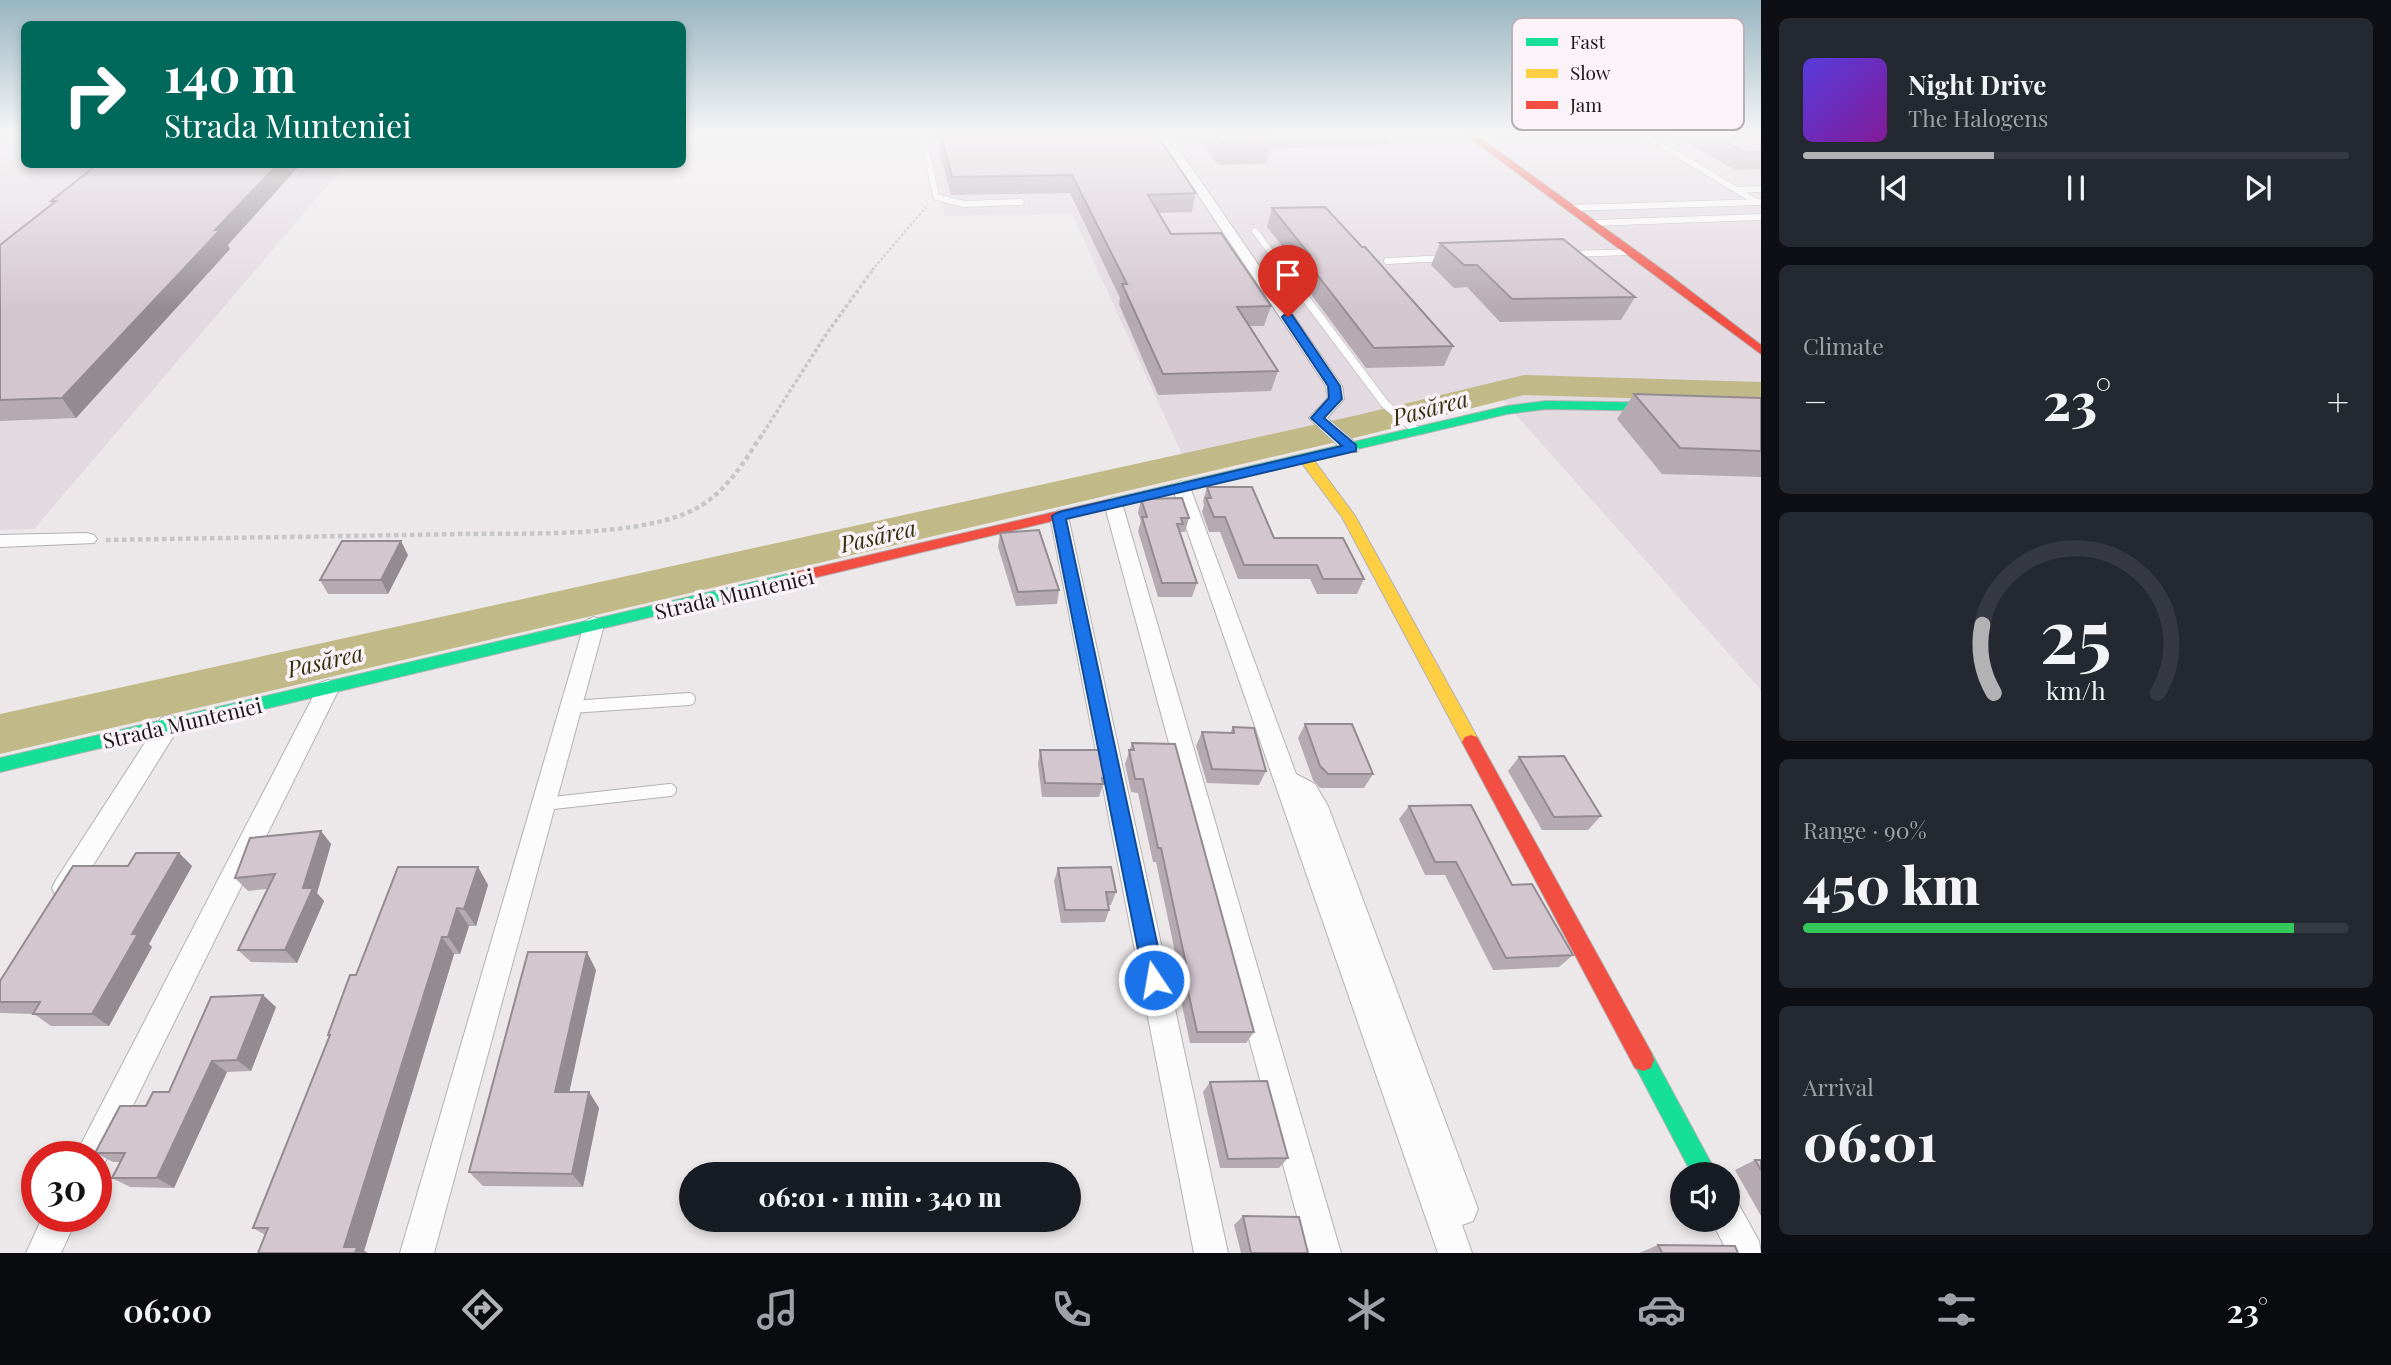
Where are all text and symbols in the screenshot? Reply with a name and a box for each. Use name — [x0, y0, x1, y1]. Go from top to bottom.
legend — [1512, 18, 1744, 130]
text: Fast — [1570, 28, 1606, 54]
text: 140 m — [164, 40, 296, 105]
icon: right — [49, 49, 140, 140]
text: Slow — [1570, 59, 1611, 85]
text: Night Drive — [1908, 67, 2046, 102]
text: Jam — [1569, 91, 1602, 117]
text: The Halogens — [1908, 102, 2048, 133]
text: Strada Munteniei — [164, 103, 412, 146]
icon: previous — [1875, 169, 1913, 207]
icon: pause — [2057, 169, 2095, 207]
icon: next — [2239, 169, 2277, 207]
pin — [1258, 245, 1318, 317]
icon: arrive — [1269, 256, 1307, 294]
text: Climate — [1803, 330, 1884, 361]
text: 23° — [2043, 365, 2111, 434]
text: − — [1803, 375, 1828, 426]
text: + — [2327, 375, 2349, 426]
water label: Pasărea — [1388, 382, 1471, 432]
water label: Pasărea — [836, 511, 919, 559]
street label: Strada Munteniei — [652, 561, 816, 625]
text: 25 — [2040, 584, 2112, 681]
water label: Pasărea — [283, 636, 366, 684]
text: km/h — [2046, 672, 2106, 705]
street label: Strada Munteniei — [100, 690, 264, 754]
text: Range · 90% — [1803, 814, 1927, 845]
text: 450 km — [1803, 849, 1980, 918]
position arrow — [1117, 943, 1191, 1017]
text: Arrival — [1803, 1071, 1874, 1102]
text: 06:01 — [1803, 1106, 1937, 1175]
speed limit sign: 30 — [21, 1141, 112, 1232]
map controls — [1670, 1162, 1740, 1232]
button: sound — [1670, 1162, 1740, 1232]
text: 06:01 · 1 min · 340 m — [758, 1179, 1002, 1214]
icon: directions — [458, 1285, 507, 1334]
icon: music — [753, 1285, 802, 1334]
icon: phone — [1047, 1285, 1096, 1334]
icon: climate — [1342, 1285, 1391, 1334]
icon: car — [1637, 1285, 1686, 1334]
icon: filters — [1932, 1285, 1981, 1334]
text: 06:00 — [123, 1288, 212, 1331]
text: 23° — [2227, 1288, 2268, 1331]

